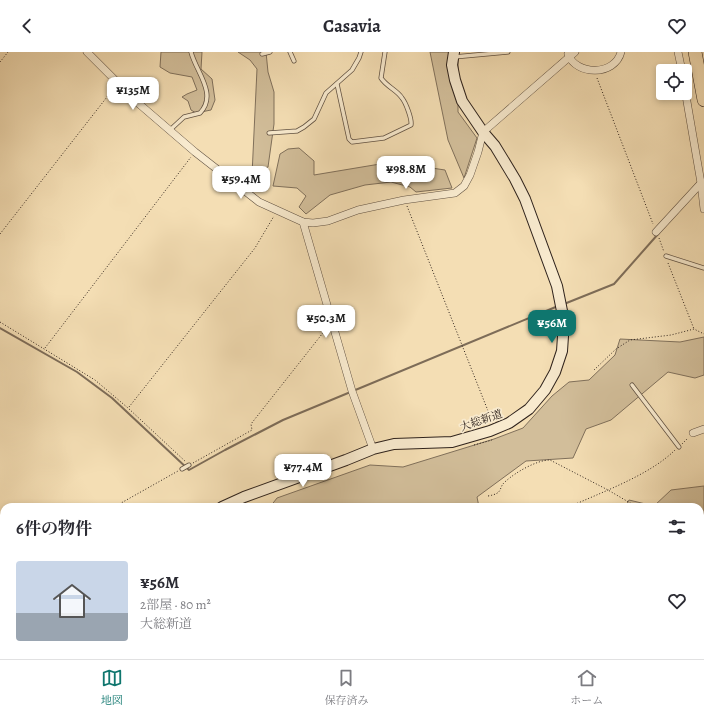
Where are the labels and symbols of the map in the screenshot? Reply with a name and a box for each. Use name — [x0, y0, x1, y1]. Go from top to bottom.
pin: ¥135M — [105, 77, 161, 111]
pin: ¥98.8M — [373, 156, 439, 190]
pin: ¥59.4M — [208, 166, 274, 200]
pin: ¥50.3M — [293, 305, 359, 339]
pin: ¥56M — [528, 310, 576, 344]
street label: 大総新道 — [458, 406, 504, 435]
pin: ¥77.4M — [270, 454, 336, 488]

